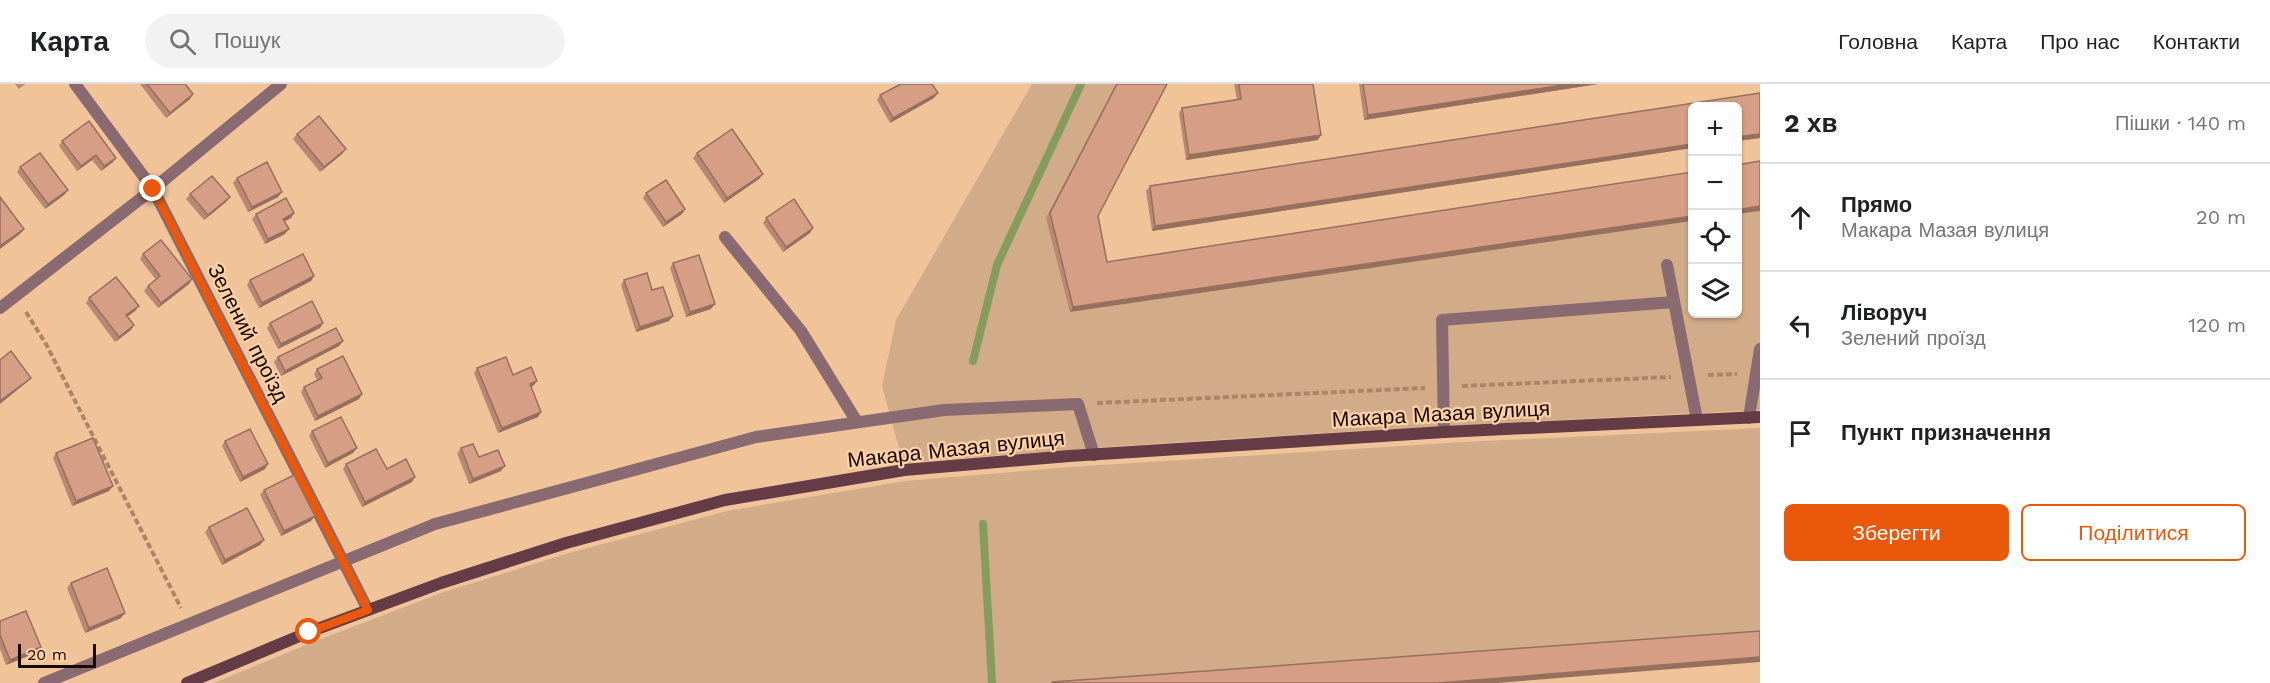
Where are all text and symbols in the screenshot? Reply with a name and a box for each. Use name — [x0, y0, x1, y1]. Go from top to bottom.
search box — [145, 14, 565, 68]
text: Карта — [30, 25, 109, 58]
icon: search — [166, 25, 199, 58]
text: Пошук — [214, 28, 280, 53]
text: Головна — [1838, 29, 1918, 54]
text: Карта — [1951, 29, 2007, 54]
text: Про нас — [2040, 29, 2120, 54]
text: Контакти — [2153, 29, 2240, 54]
map controls — [1688, 102, 1742, 318]
button: + — [1688, 102, 1742, 156]
text: 2 хв — [1784, 108, 1837, 138]
text: Пішки · 140 m — [2115, 111, 2246, 135]
button: − — [1688, 156, 1742, 210]
route end — [139, 175, 165, 201]
text: Прямо — [1841, 192, 1912, 217]
icon: ahead — [1784, 201, 1817, 234]
text: 20 m — [2196, 205, 2246, 229]
button: locate — [1688, 210, 1742, 264]
text: Макара Мазая вулиця — [1841, 218, 2049, 242]
street label: Зелений проїзд — [203, 259, 294, 406]
button: layers — [1688, 264, 1742, 318]
text: Ліворуч — [1841, 300, 1927, 325]
icon: left — [1784, 309, 1817, 342]
text: 120 m — [2188, 313, 2246, 337]
text: Зелений проїзд — [1841, 326, 1986, 350]
street label: Макара Мазая вулиця — [1331, 395, 1551, 432]
icon: arrive — [1784, 417, 1817, 450]
text: Пункт призначення — [1841, 420, 2051, 445]
street label: Макара Мазая вулиця — [846, 425, 1066, 472]
button: Зберегти — [1784, 504, 2009, 561]
button: Поділитися — [2021, 504, 2246, 561]
route start — [295, 618, 321, 644]
scale bar — [18, 641, 96, 668]
text: 20 m — [27, 645, 67, 664]

